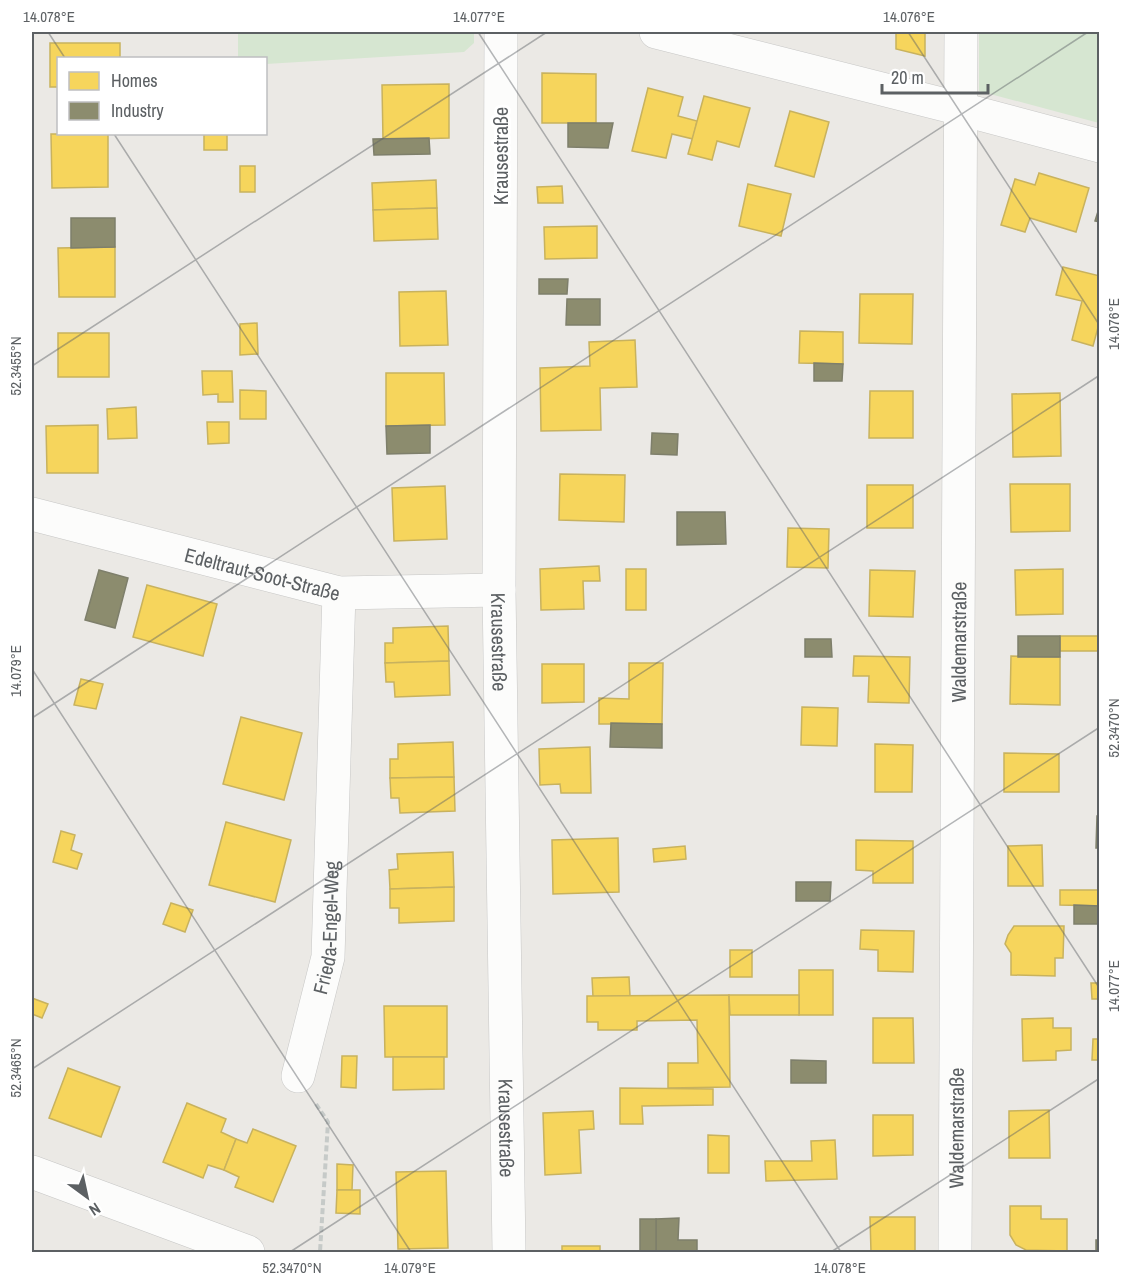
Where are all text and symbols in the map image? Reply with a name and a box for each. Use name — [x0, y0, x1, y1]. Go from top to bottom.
text: 14.078°E — [23, 6, 75, 27]
text: 14.077°E — [453, 6, 505, 27]
text: 14.076°E — [883, 6, 935, 27]
legend — [57, 57, 267, 135]
scale bar — [882, 57, 988, 95]
text: 20 m — [891, 65, 924, 90]
text: Homes — [111, 68, 158, 93]
text: Industry — [111, 98, 164, 123]
street label: Krausestraße — [487, 107, 514, 205]
text: 14.076°E — [1103, 298, 1124, 350]
text: 52.3455°N — [5, 336, 26, 396]
street label: Edeltraut-Soot-Straße — [182, 540, 343, 606]
street label: Waldemarstraße — [944, 582, 972, 702]
street label: Krausestraße — [486, 593, 514, 691]
text: 14.079°E — [5, 645, 26, 697]
text: 52.3470°N — [1103, 698, 1124, 758]
street label: Frieda-Engel-Weg — [306, 860, 344, 997]
text: 14.077°E — [1103, 960, 1124, 1012]
text: 52.3465°N — [5, 1038, 26, 1098]
street label: Waldemarstraße — [942, 1068, 969, 1188]
street label: Krausestraße — [493, 1078, 521, 1177]
north arrow — [57, 1167, 117, 1227]
text: N — [85, 1198, 105, 1221]
text: 52.3470°N — [262, 1257, 322, 1278]
text: 14.079°E — [384, 1257, 436, 1278]
text: 14.078°E — [814, 1257, 866, 1278]

